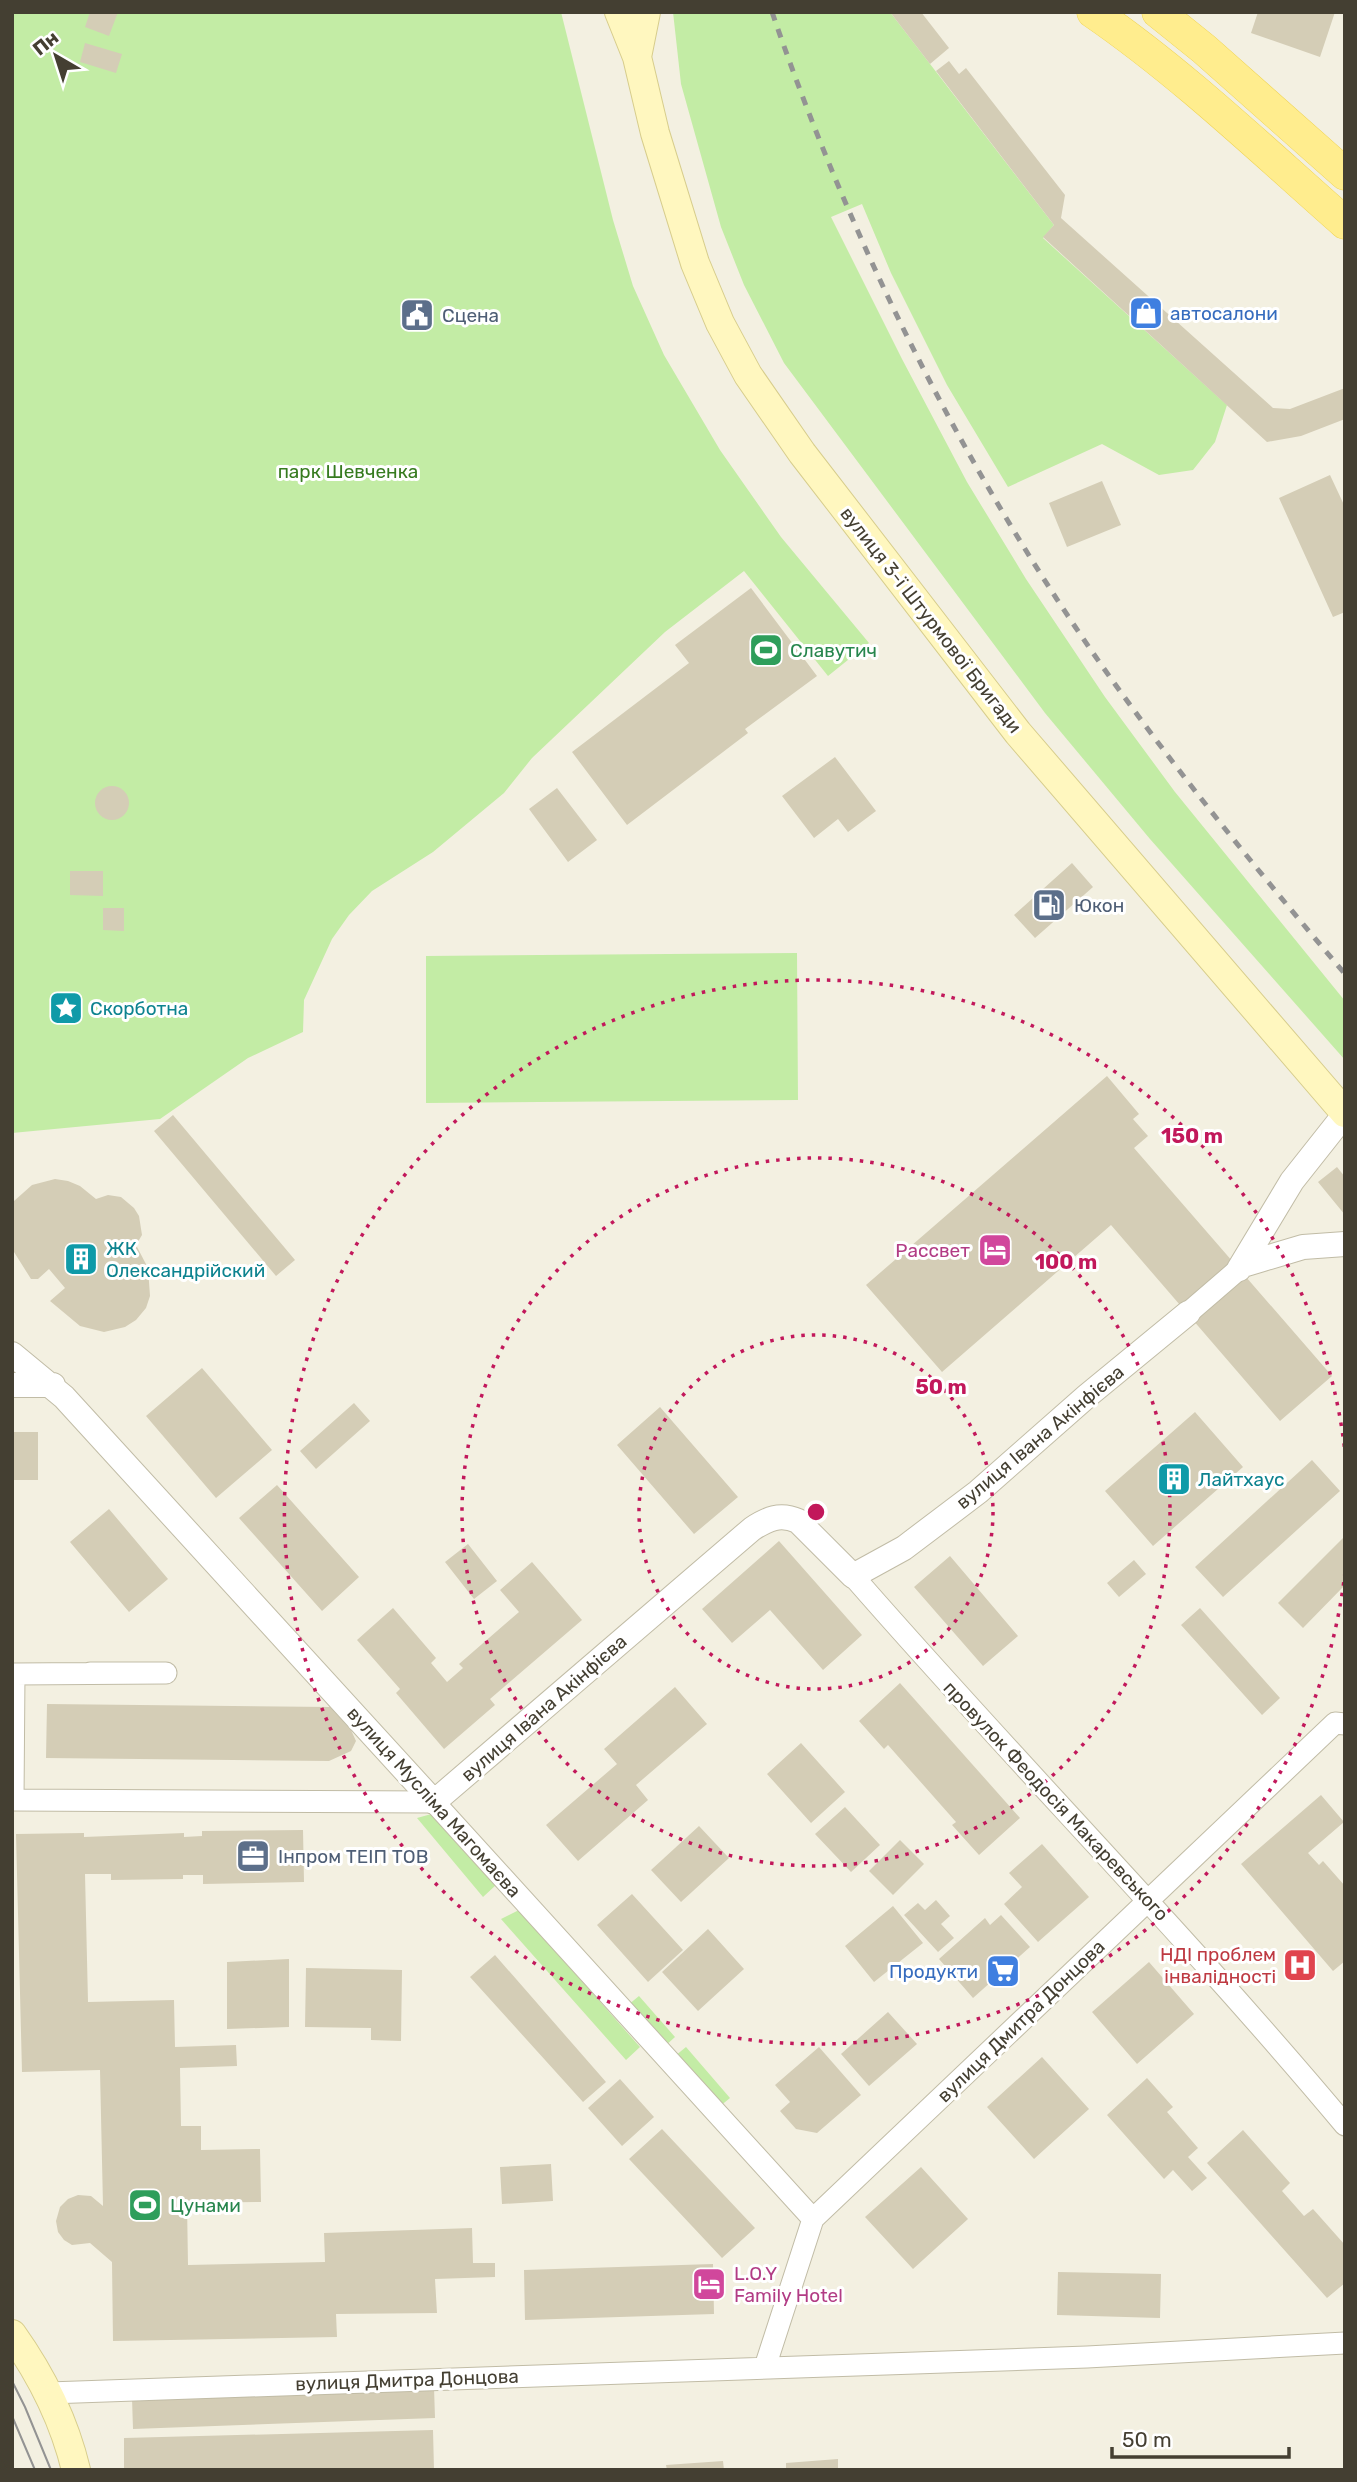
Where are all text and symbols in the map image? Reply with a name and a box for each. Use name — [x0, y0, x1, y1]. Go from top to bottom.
north arrow — [21, 21, 91, 91]
text: Пн — [28, 26, 63, 60]
shop icon: автосалони — [1127, 294, 1165, 332]
public building icon: Сцена — [398, 296, 436, 334]
place label: автосалони — [1170, 302, 1278, 325]
place label: Сцена — [442, 304, 499, 327]
park label: парк Шевченка — [278, 460, 418, 483]
street label: вулиця 3-ї Штурмової Бригади — [836, 502, 1026, 738]
sports icon: Славутич — [747, 631, 785, 669]
place label: Славутич — [790, 639, 877, 662]
fuel station icon: Юкон — [1030, 886, 1068, 924]
place label: Юкон — [1074, 894, 1124, 917]
place icon: Скорботна — [47, 989, 85, 1027]
place label: Скорботна — [90, 997, 188, 1020]
text: 150 m — [1161, 1123, 1223, 1148]
hotel icon: Рассвет — [976, 1231, 1014, 1269]
place label: ЖК Олександрійский — [106, 1237, 265, 1282]
place label: Рассвет — [895, 1239, 970, 1262]
building icon: ЖК Олександрійский — [62, 1240, 100, 1278]
text: 100 m — [1035, 1249, 1097, 1274]
street label: вулиця Івана Акінфієва — [951, 1360, 1129, 1514]
text: 50 m — [915, 1374, 967, 1399]
building icon: Лайтхаус — [1155, 1460, 1193, 1498]
place label: Лайтхаус — [1198, 1468, 1284, 1491]
centre of rings — [804, 1500, 828, 1524]
street label: вулиця Івана Акінфієва — [457, 1630, 631, 1786]
street label: провулок Феодосія Макаревського — [939, 1676, 1173, 1926]
street label: вулиця Мусліма Магомаєва — [342, 1702, 526, 1902]
office icon: Інпром ТЕІП ТОВ — [234, 1837, 272, 1875]
place label: Інпром ТЕІП ТОВ — [278, 1845, 428, 1868]
street label: вулиця Дмитра Донцова — [933, 1935, 1109, 2107]
place label: НДІ проблем інвалідності — [1160, 1943, 1276, 1988]
hospital icon: НДІ проблем інвалідності — [1281, 1946, 1319, 1984]
supermarket icon: Продукти — [984, 1952, 1022, 1990]
place label: Продукти — [889, 1960, 978, 1983]
sports icon: Цунами — [126, 2186, 164, 2224]
place label: Цунами — [170, 2194, 241, 2217]
place label: L.O.Y Family Hotel — [734, 2262, 843, 2307]
hotel icon: L.O.Y Family Hotel — [690, 2265, 728, 2303]
street label: вулиця Дмитра Донцова — [295, 2365, 519, 2395]
scale bar — [1112, 2416, 1289, 2460]
text: 50 m — [1122, 2427, 1172, 2452]

